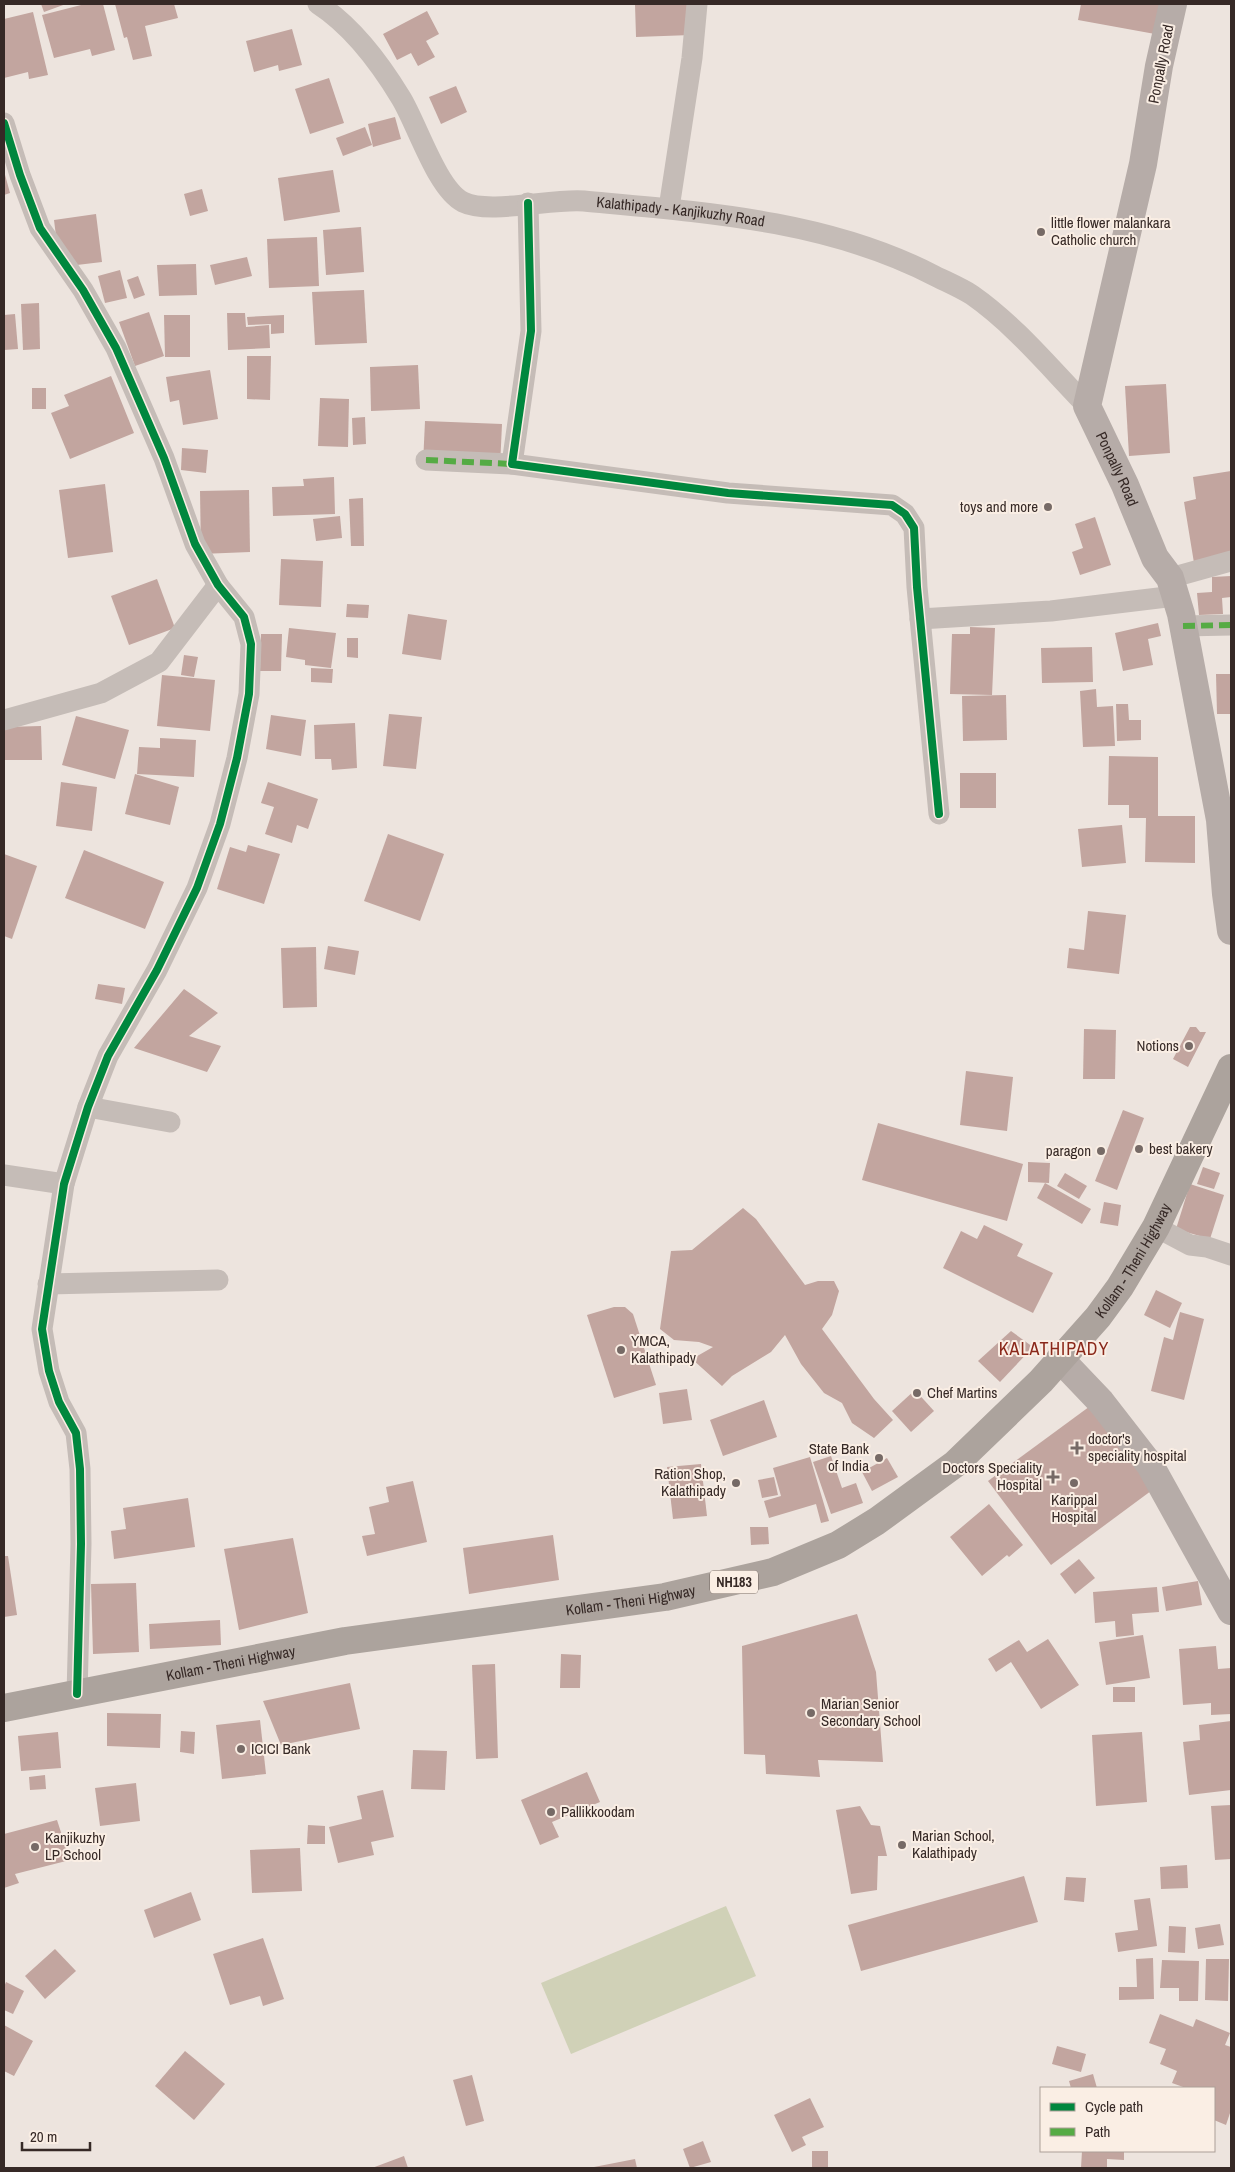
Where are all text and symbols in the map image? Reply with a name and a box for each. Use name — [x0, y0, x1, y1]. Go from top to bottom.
street label: Ponpally Road — [1143, 23, 1178, 105]
street label: Kalathipady - Kanjikuzhy Road — [596, 191, 766, 232]
place label: little flower malankara Catholic church — [1051, 212, 1171, 250]
marker: little flower malankara Catholic church — [1035, 226, 1047, 238]
street label: Ponpally Road — [1091, 428, 1144, 509]
place label: toys and more — [960, 496, 1038, 517]
marker: toys and more — [1042, 501, 1054, 513]
place label: Notions — [1137, 1035, 1179, 1056]
marker: Notions — [1183, 1040, 1195, 1052]
place label: best bakery — [1149, 1138, 1213, 1159]
place label: paragon — [1046, 1140, 1091, 1161]
marker: best bakery — [1133, 1143, 1145, 1155]
marker: paragon — [1095, 1145, 1107, 1157]
street label: Kollam - Theni Highway — [1090, 1199, 1176, 1322]
place label: YMCA, Kalathipady — [631, 1330, 697, 1368]
district label: KALATHIPADY — [999, 1336, 1109, 1361]
marker: YMCA, Kalathipady — [615, 1344, 627, 1356]
place label: Chef Martins — [927, 1382, 997, 1403]
marker: Chef Martins — [911, 1387, 923, 1399]
place label: doctor's speciality hospital — [1088, 1428, 1186, 1466]
place label: State Bank of India — [809, 1438, 870, 1476]
marker: doctor's speciality hospital — [1070, 1441, 1084, 1455]
marker: State Bank of India — [873, 1452, 885, 1464]
place label: Doctors Speciality Hospital — [942, 1457, 1043, 1495]
place label: Ration Shop, Kalathipady — [654, 1463, 727, 1501]
marker: Doctors Speciality Hospital — [1046, 1470, 1060, 1484]
marker: Ration Shop, Kalathipady — [730, 1477, 742, 1489]
marker: Karippal Hospital — [1068, 1477, 1080, 1489]
place label: Karippal Hospital — [1051, 1489, 1097, 1527]
road number: NH183 — [710, 1570, 758, 1594]
street label: Kollam - Theni Highway — [564, 1579, 698, 1621]
street label: Kollam - Theni Highway — [164, 1640, 298, 1686]
place label: Marian Senior Secondary School — [821, 1693, 921, 1731]
marker: Marian Senior Secondary School — [805, 1707, 817, 1719]
place label: ICICI Bank — [251, 1738, 311, 1759]
marker: ICICI Bank — [235, 1743, 247, 1755]
place label: Pallikkoodam — [561, 1801, 635, 1822]
marker: Pallikkoodam — [545, 1806, 557, 1818]
place label: Marian School, Kalathipady — [912, 1825, 995, 1863]
place label: Kanjikuzhy LP School — [45, 1827, 106, 1865]
marker: Marian School, Kalathipady — [896, 1839, 908, 1851]
marker: Kanjikuzhy LP School — [29, 1841, 41, 1853]
legend — [1040, 2087, 1215, 2152]
text: Cycle path — [1085, 2096, 1143, 2117]
scale bar — [22, 2120, 90, 2152]
text: Path — [1085, 2121, 1110, 2142]
text: 20 m — [30, 2126, 57, 2147]

